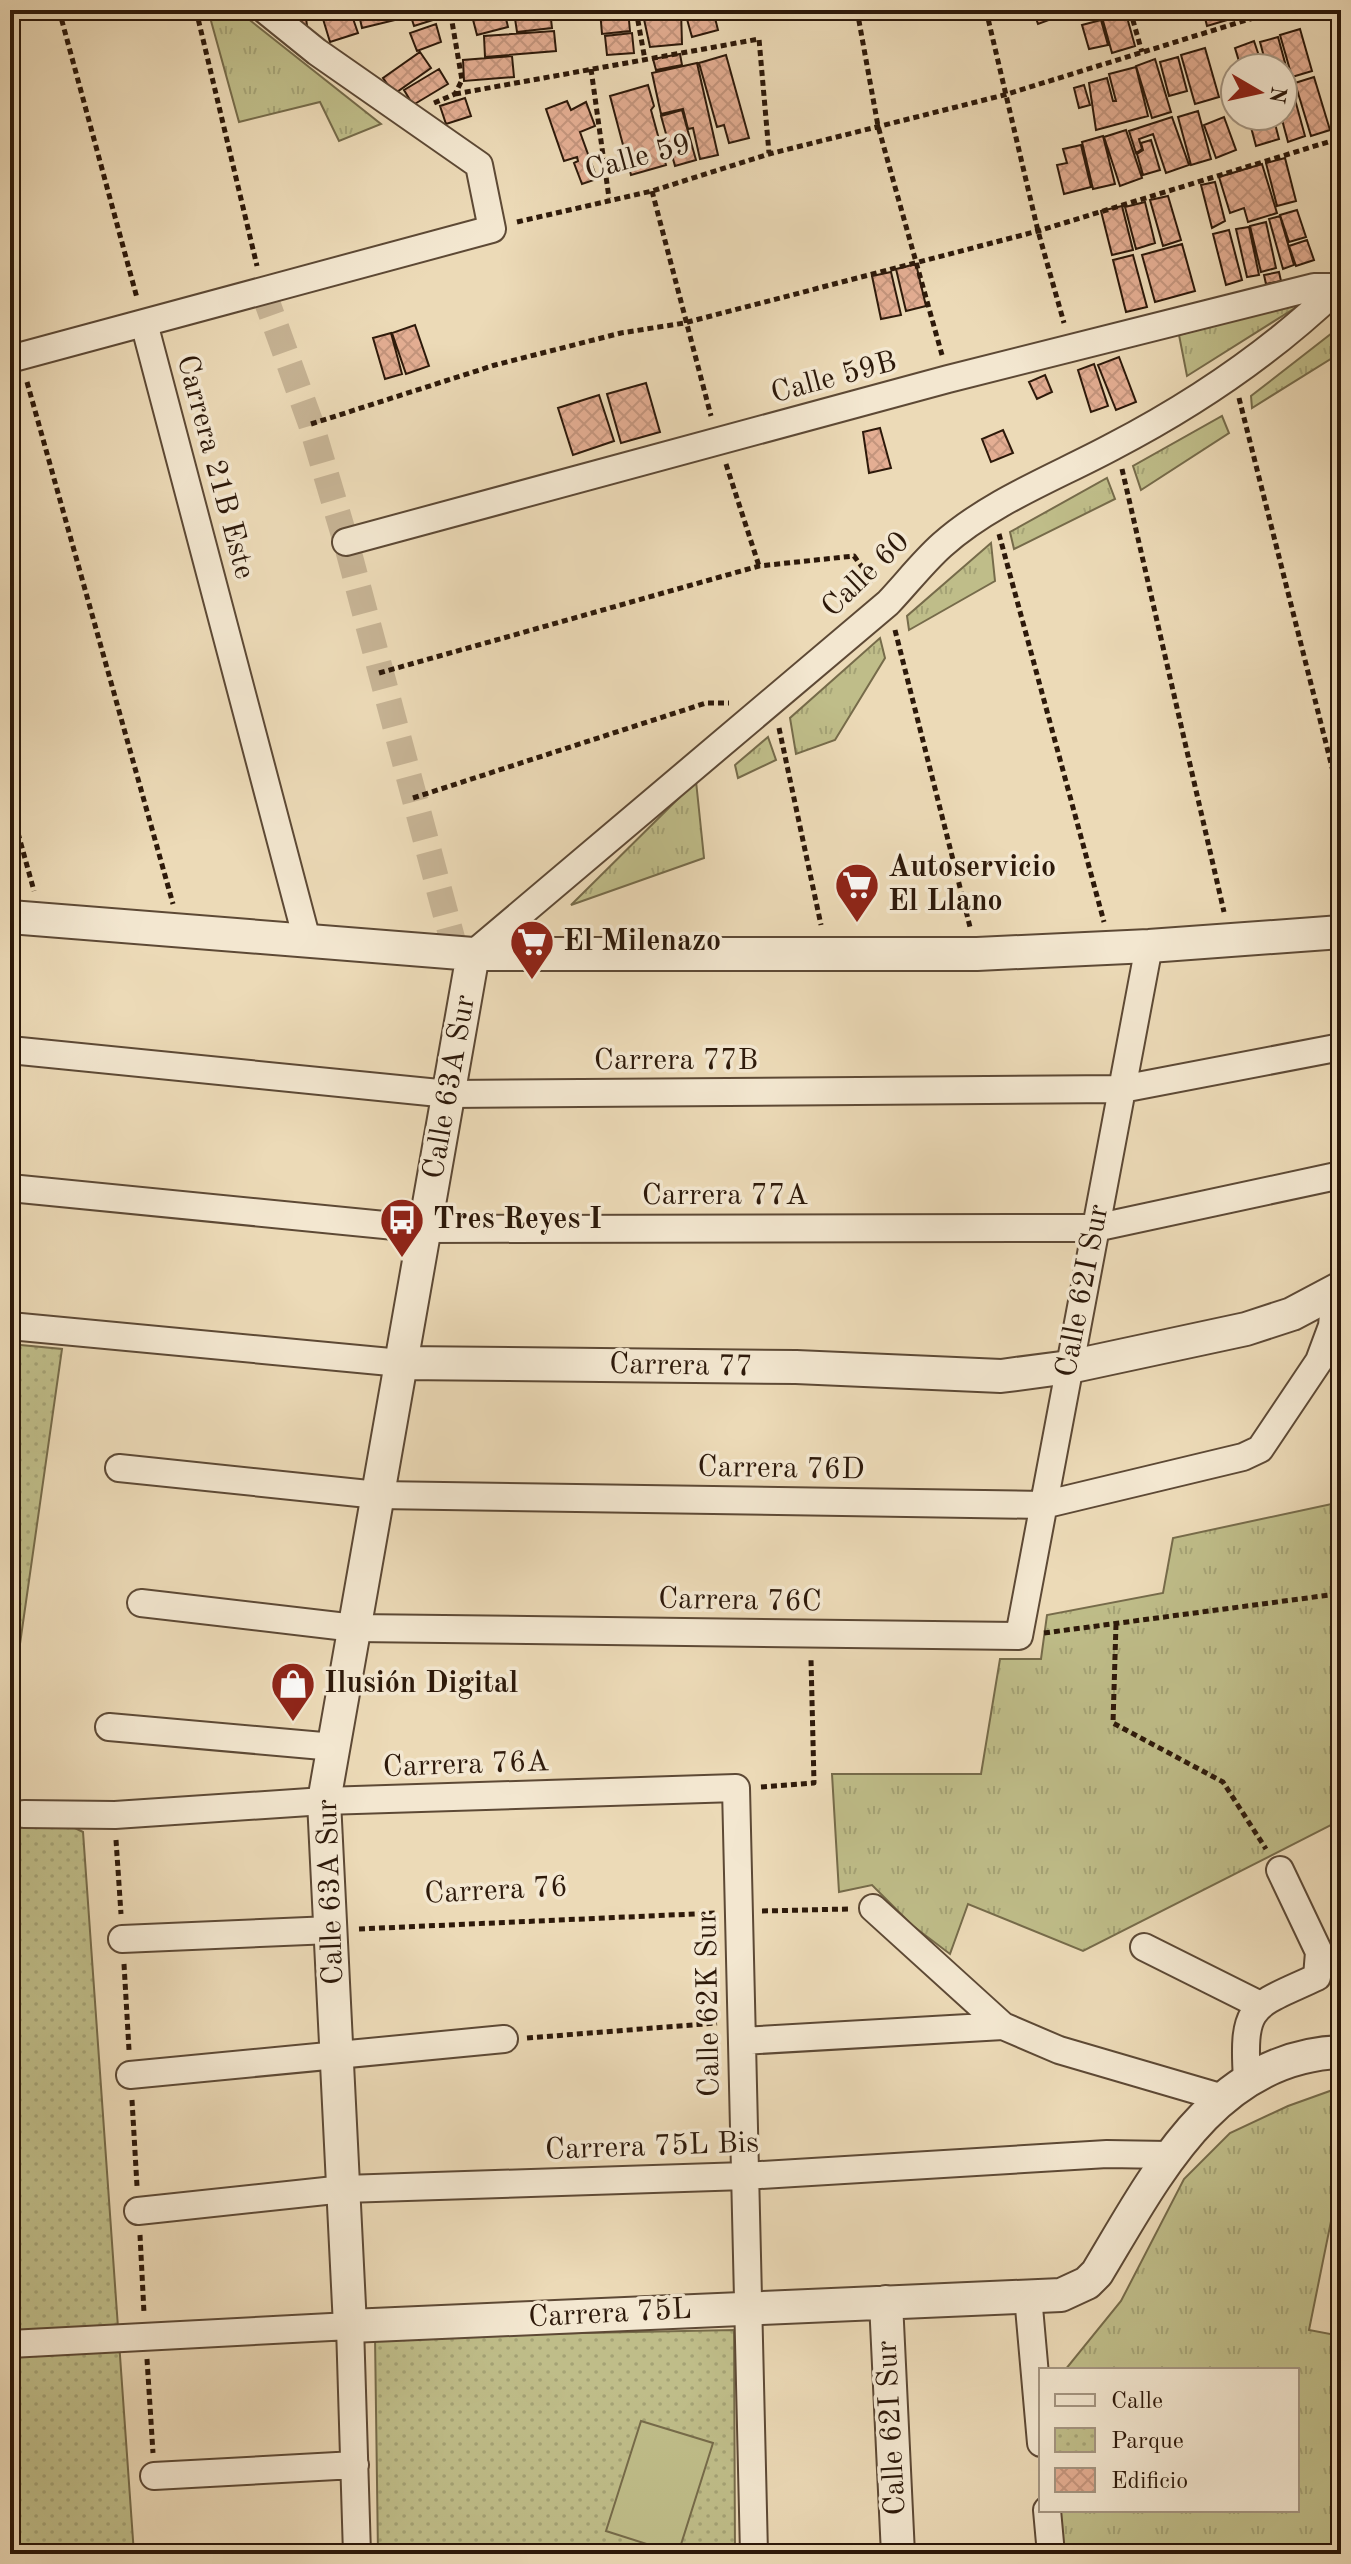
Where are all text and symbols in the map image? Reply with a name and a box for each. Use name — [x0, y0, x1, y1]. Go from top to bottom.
north arrow — [1219, 52, 1299, 132]
text: N — [1265, 85, 1289, 105]
street label: Calle 59 — [582, 130, 694, 186]
street label: Calle 59B — [768, 347, 900, 409]
street label: Carrera 21B Este — [171, 352, 259, 582]
street label: Calle 60 — [817, 527, 915, 623]
place label: Autoservicio El Llano — [888, 853, 1056, 917]
supermarket icon: Autoservicio El Llano — [833, 861, 881, 924]
supermarket icon: El Milenazo — [508, 918, 556, 981]
place label: El Milenazo — [563, 927, 721, 957]
street label: Calle 63A Sur — [419, 993, 481, 1181]
street label: Carrera 77B — [594, 1046, 758, 1076]
street label: Carrera 77A — [642, 1181, 808, 1211]
bus stop icon: Tres Reyes I — [378, 1196, 426, 1259]
street label: Calle 62I Sur — [1052, 1202, 1114, 1380]
place label: Tres Reyes I — [433, 1205, 602, 1235]
street label: Carrera 77 — [609, 1350, 753, 1382]
street label: Carrera 76D — [697, 1453, 865, 1485]
street label: Carrera 76C — [658, 1585, 822, 1617]
shop icon: Ilusión Digital — [269, 1660, 317, 1723]
place label: Ilusión Digital — [324, 1669, 518, 1699]
street label: Carrera 76A — [382, 1747, 550, 1783]
street label: Calle 63A Sur — [313, 1798, 349, 1986]
street label: Carrera 76 — [423, 1872, 569, 1910]
street label: Calle 62K Sur — [692, 1911, 726, 2097]
street label: Carrera 75L Bis — [545, 2128, 759, 2166]
street label: Carrera 75L — [527, 2295, 693, 2333]
street label: Calle 62I Sur — [872, 2340, 912, 2516]
legend — [1039, 2368, 1299, 2512]
text: Calle — [1111, 2390, 1163, 2414]
text: Parque — [1111, 2430, 1184, 2454]
text: Edificio — [1111, 2470, 1188, 2494]

